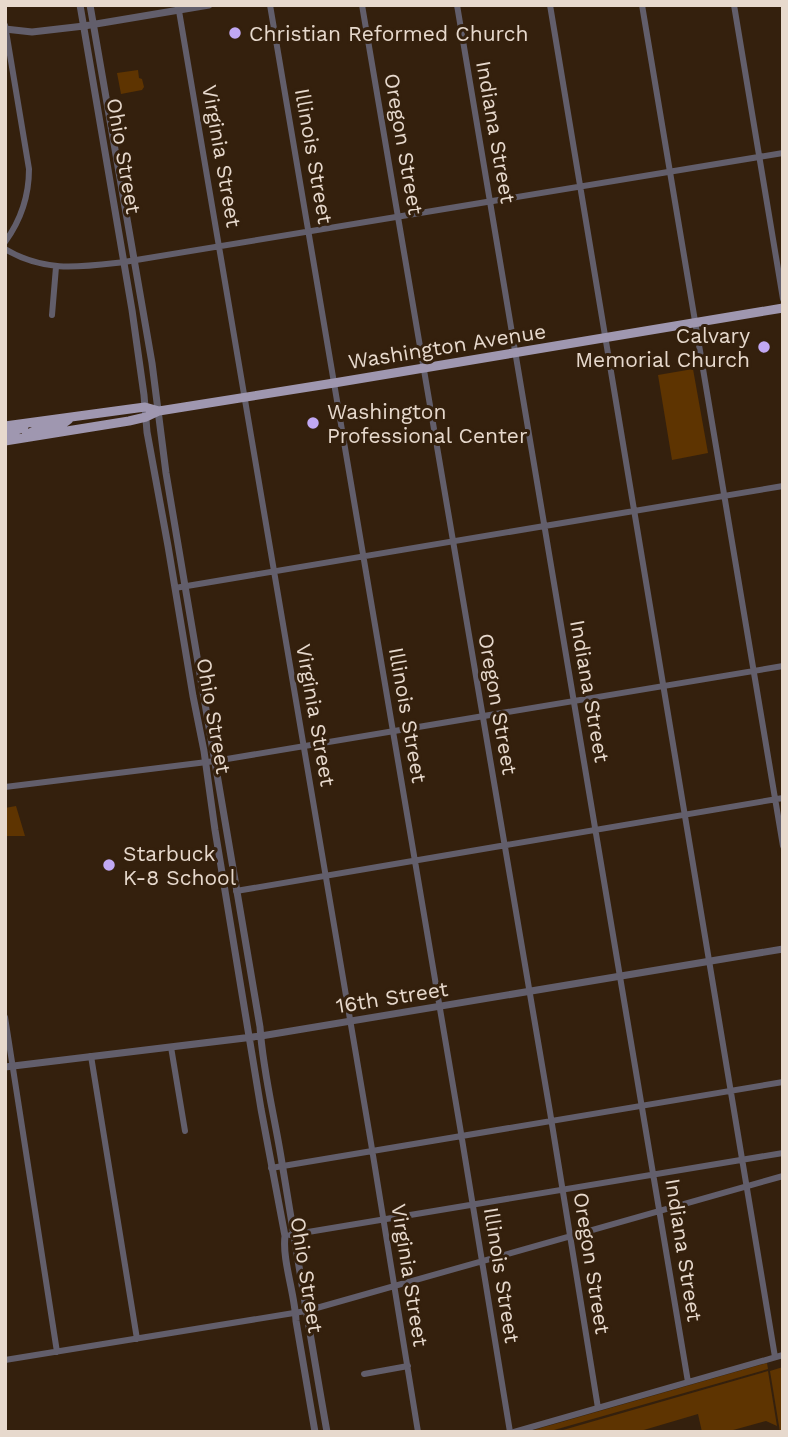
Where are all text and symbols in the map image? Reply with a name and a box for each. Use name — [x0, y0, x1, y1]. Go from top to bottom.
place label: Christian Reformed Church — [249, 21, 529, 46]
marker: Christian Reformed Church — [227, 25, 243, 41]
street label: Indiana Street — [471, 59, 521, 206]
street label: Oregon Street — [379, 71, 429, 217]
street label: Virginia Street — [197, 83, 247, 229]
street label: Illinois Street — [290, 86, 338, 226]
street label: Ohio Street — [102, 96, 147, 216]
street label: Washington Avenue — [346, 318, 548, 374]
place label: Calvary Memorial Church — [575, 323, 750, 372]
marker: Calvary Memorial Church — [756, 339, 772, 355]
place label: Washington Professional Center — [327, 399, 528, 448]
marker: Washington Professional Center — [305, 415, 321, 431]
street label: Indiana Street — [565, 618, 615, 765]
street label: Oregon Street — [473, 631, 523, 777]
street label: Virginia Street — [291, 642, 341, 788]
street label: Illinois Street — [384, 645, 432, 785]
street label: Ohio Street — [192, 656, 237, 776]
place label: Starbuck K-8 School — [123, 841, 237, 890]
marker: Starbuck K-8 School — [101, 857, 117, 873]
street label: 16th Street — [334, 976, 450, 1018]
street label: Indiana Street — [660, 1177, 708, 1324]
street label: Oregon Street — [568, 1190, 616, 1336]
street label: Virginia Street — [386, 1202, 434, 1348]
street label: Illinois Street — [479, 1205, 525, 1345]
street label: Ohio Street — [285, 1215, 329, 1335]

